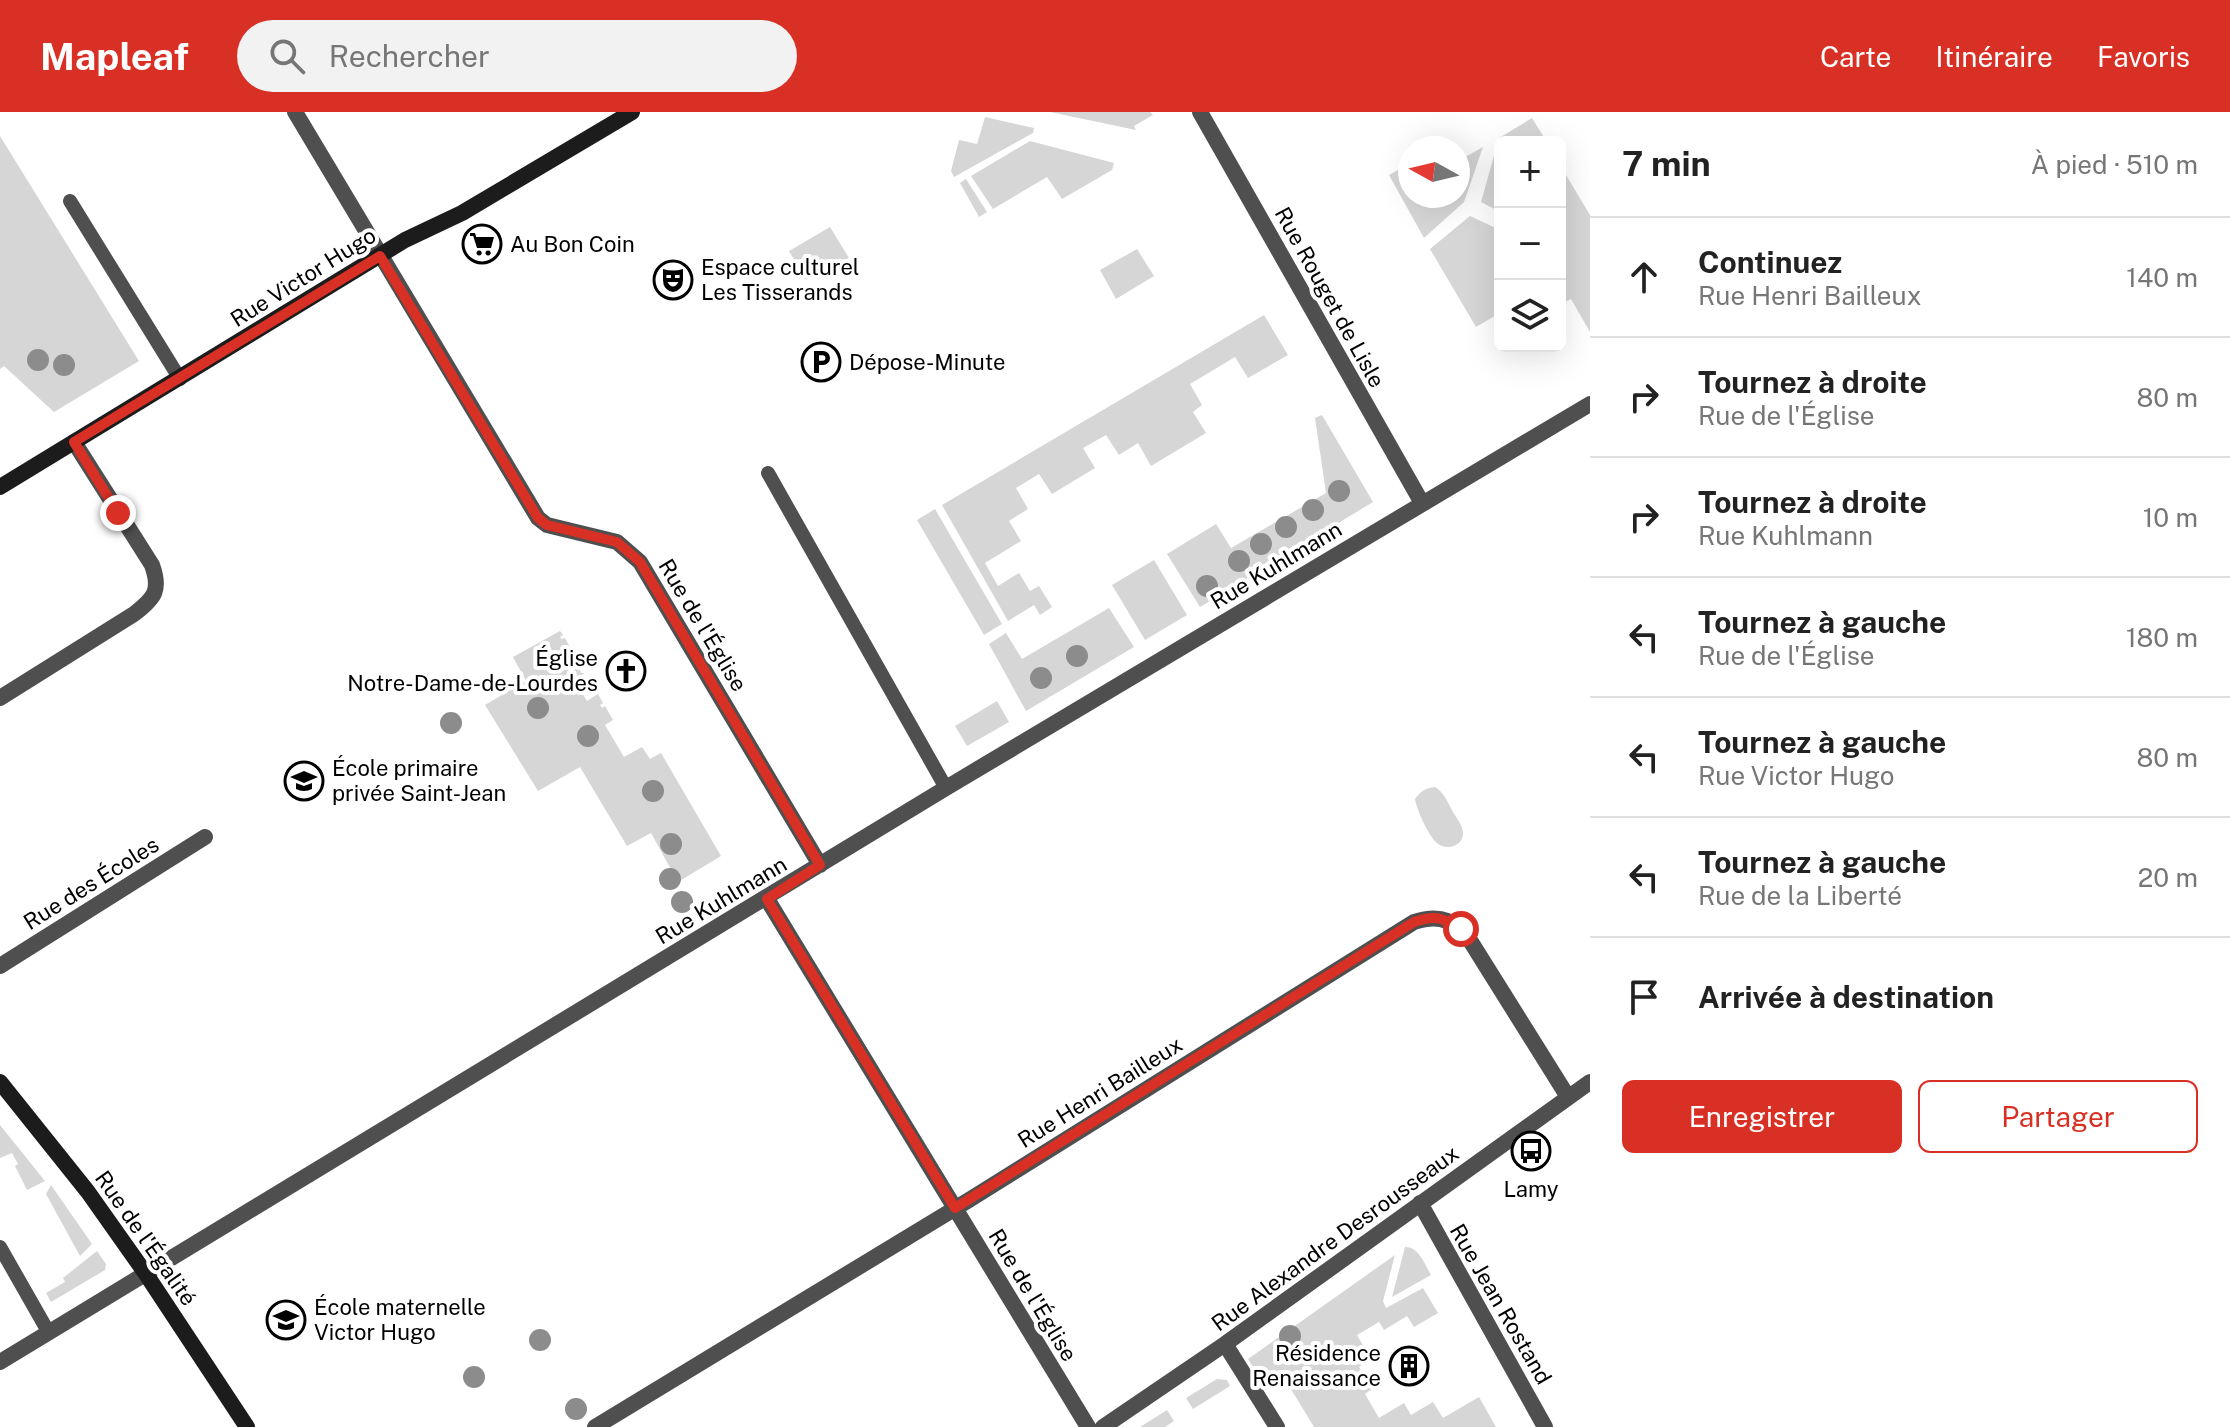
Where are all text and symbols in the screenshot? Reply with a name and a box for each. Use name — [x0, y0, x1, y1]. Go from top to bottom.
search box — [237, 20, 797, 92]
text: Mapleaf — [40, 34, 189, 79]
icon: search — [265, 34, 309, 78]
text: Rechercher — [329, 38, 490, 74]
text: Carte — [1820, 40, 1891, 73]
text: Itinéraire — [1935, 40, 2053, 73]
text: Favoris — [2097, 40, 2190, 73]
north arrow — [1398, 136, 1470, 208]
map controls — [1494, 136, 1566, 352]
button: + — [1494, 136, 1566, 208]
text: 7 min — [1622, 144, 1711, 184]
text: À pied · 510 m — [2031, 149, 2198, 180]
street label: Rue Rouget de Lisle — [1270, 202, 1390, 392]
button: − — [1494, 208, 1566, 280]
street label: Rue Victor Hugo — [226, 222, 380, 332]
supermarket icon: Au Bon Coin — [461, 223, 503, 265]
place label: Au Bon Coin — [510, 231, 635, 257]
text: Continuez — [1698, 244, 1842, 280]
place label: Espace culturel Les Tisserands — [701, 254, 860, 305]
icon: ahead — [1622, 255, 1666, 299]
theatre icon: Espace culturel Les Tisserands — [652, 259, 694, 301]
text: 140 m — [2126, 262, 2198, 293]
button: layers — [1494, 280, 1566, 352]
text: Rue Henri Bailleux — [1698, 280, 1921, 311]
parking icon: Dépose-Minute — [800, 341, 842, 383]
place label: Dépose-Minute — [849, 349, 1006, 375]
text: Tournez à droite — [1698, 364, 1927, 400]
icon: right — [1622, 375, 1666, 419]
text: 80 m — [2137, 382, 2198, 413]
text: Rue de l'Église — [1698, 400, 1875, 431]
text: Tournez à droite — [1698, 484, 1927, 520]
route end — [100, 495, 136, 531]
icon: right — [1622, 495, 1666, 539]
text: 10 m — [2143, 502, 2198, 533]
street label: Rue Kuhlmann — [1206, 516, 1346, 614]
text: Rue Kuhlmann — [1698, 520, 1873, 551]
street label: Rue de l'Église — [653, 554, 753, 696]
text: Tournez à gauche — [1698, 604, 1946, 640]
icon: left — [1622, 615, 1666, 659]
text: 180 m — [2126, 622, 2198, 653]
text: Rue de l'Église — [1698, 640, 1875, 671]
place label: Église Notre-Dame-de-Lourdes — [347, 645, 598, 696]
church icon: Église Notre-Dame-de-Lourdes — [605, 650, 647, 692]
text: Tournez à gauche — [1698, 724, 1946, 760]
icon: left — [1622, 735, 1666, 779]
text: 80 m — [2137, 742, 2198, 773]
place label: École primaire privée Saint-Jean — [332, 755, 506, 806]
school or university icon: École primaire privée Saint-Jean — [283, 760, 325, 802]
text: Rue Victor Hugo — [1698, 760, 1895, 791]
street label: Rue des Écoles — [19, 831, 163, 935]
text: Tournez à gauche — [1698, 844, 1946, 880]
street label: Rue Kuhlmann — [651, 851, 791, 949]
icon: left — [1622, 855, 1666, 899]
text: 20 m — [2138, 862, 2198, 893]
text: Rue de la Liberté — [1698, 880, 1902, 911]
route start — [1443, 911, 1479, 947]
icon: arrive — [1622, 975, 1666, 1019]
text: Arrivée à destination — [1698, 979, 1994, 1015]
street label: Rue Henri Bailleux — [1013, 1031, 1187, 1153]
button: Enregistrer — [1622, 1080, 1902, 1153]
button: Partager — [1918, 1080, 2198, 1153]
bus stop icon: Lamy — [1510, 1130, 1552, 1172]
street label: Rue Alexandre Desrousseaux — [1206, 1140, 1464, 1336]
street label: Rue de l'Égalité — [90, 1166, 202, 1310]
place label: Lamy — [1504, 1176, 1559, 1202]
street label: Rue Jean Rostand — [1445, 1219, 1557, 1389]
street label: Rue de l'Église — [983, 1224, 1083, 1366]
place label: École maternelle Victor Hugo — [314, 1294, 486, 1345]
school or university icon: École maternelle Victor Hugo — [265, 1299, 307, 1341]
place label: Résidence Renaissance — [1252, 1340, 1381, 1391]
building icon: Résidence Renaissance — [1388, 1345, 1430, 1387]

